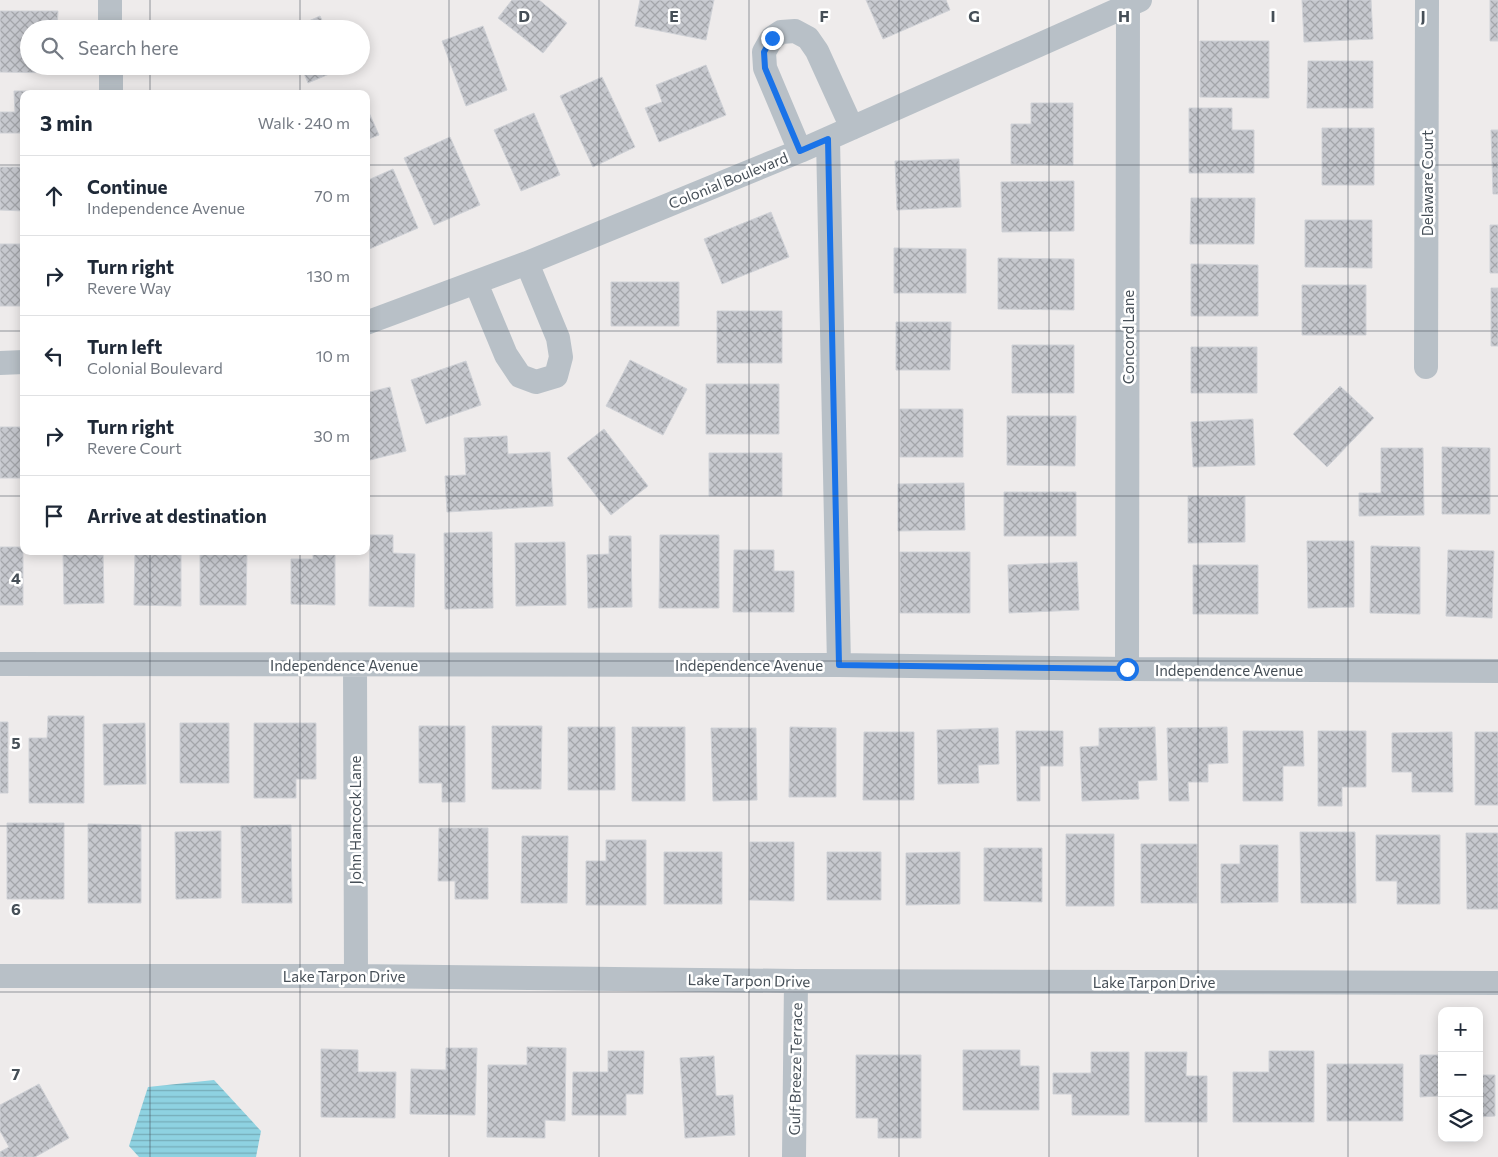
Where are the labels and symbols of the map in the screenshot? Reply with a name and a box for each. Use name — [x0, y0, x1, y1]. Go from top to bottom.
text: D — [518, 6, 530, 25]
text: E — [669, 6, 679, 25]
text: F — [819, 6, 829, 25]
text: G — [968, 6, 980, 25]
text: H — [1118, 6, 1130, 25]
text: I — [1270, 6, 1276, 25]
text: J — [1420, 6, 1426, 25]
route end — [761, 27, 784, 50]
street label: Delaware Court — [1418, 130, 1436, 236]
street label: Colonial Boulevard — [666, 148, 790, 212]
street label: Concord Lane — [1119, 290, 1137, 384]
text: 4 — [11, 568, 21, 587]
street label: Independence Avenue — [270, 656, 418, 674]
street label: Independence Avenue — [675, 656, 823, 674]
route start — [1116, 658, 1139, 681]
street label: Independence Avenue — [1155, 661, 1303, 679]
text: 5 — [11, 733, 21, 752]
street label: John Hancock Lane — [346, 756, 364, 884]
text: 6 — [11, 899, 21, 918]
street label: Lake Tarpon Drive — [283, 967, 405, 985]
street label: Lake Tarpon Drive — [688, 970, 811, 990]
street label: Lake Tarpon Drive — [1093, 973, 1215, 991]
street label: Gulf Breeze Terrace — [785, 1002, 805, 1136]
text: 7 — [12, 1064, 21, 1083]

